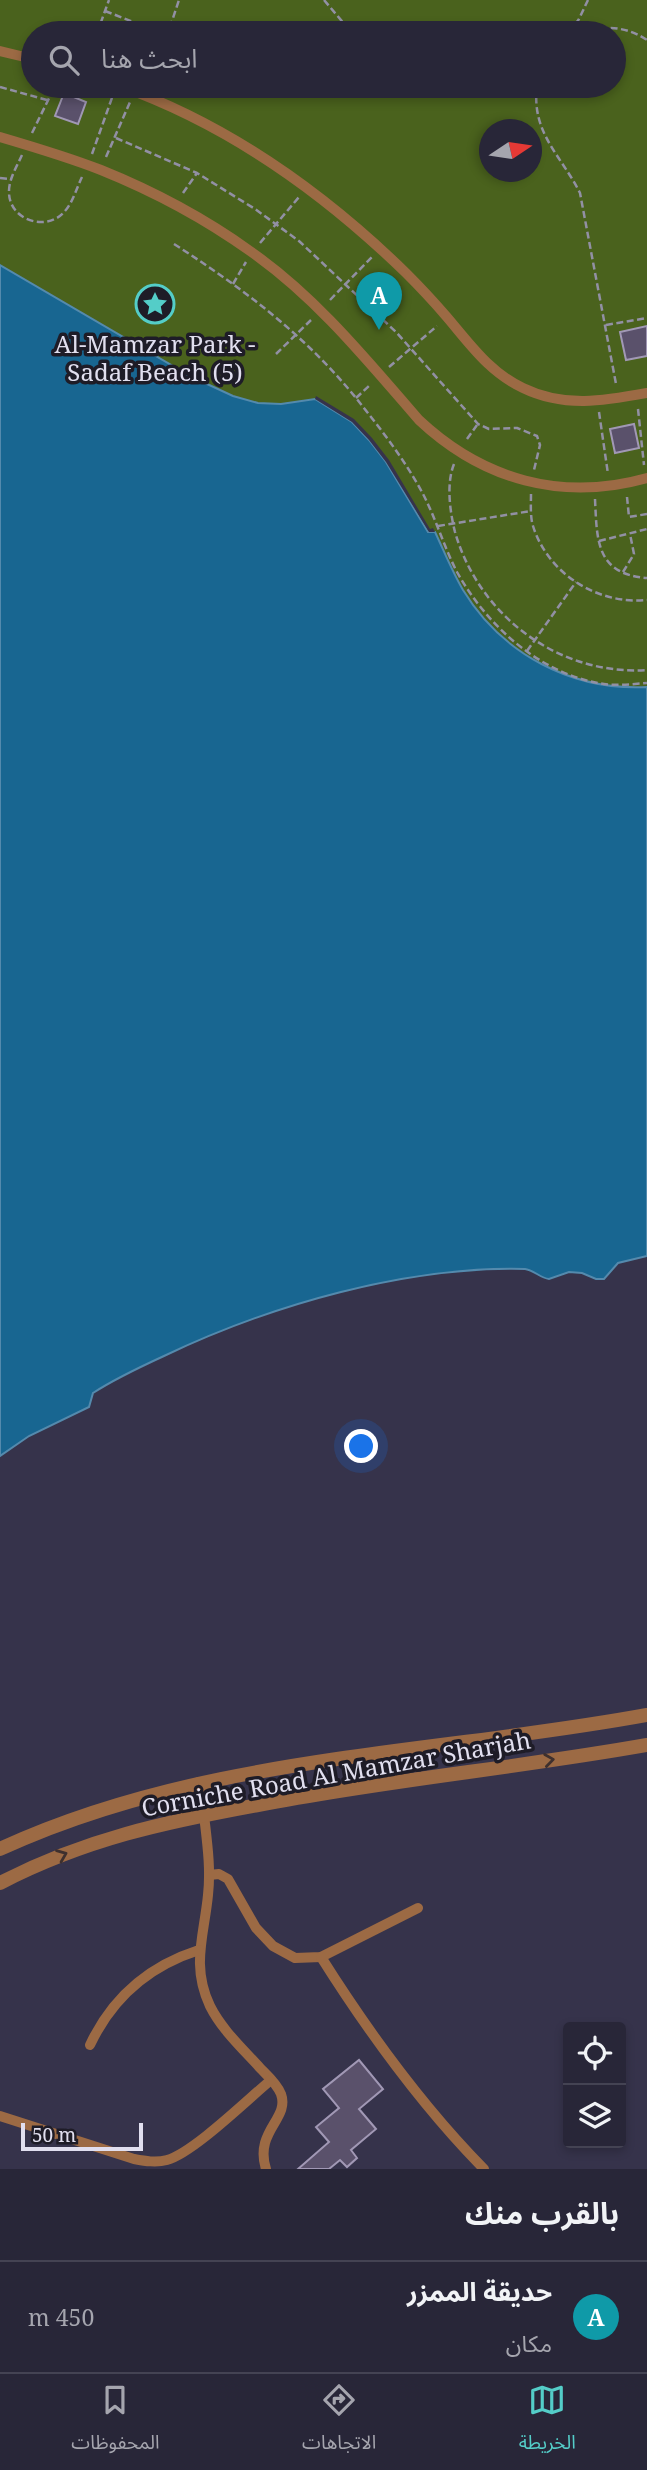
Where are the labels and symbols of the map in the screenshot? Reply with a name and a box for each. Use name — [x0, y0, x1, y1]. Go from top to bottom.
north arrow — [479, 119, 542, 182]
pin: A — [356, 272, 402, 330]
place icon: Al-Mamzar Park - Sadaf Beach (5) — [134, 283, 176, 325]
place label: Al-Mamzar Park - Sadaf Beach (5) — [55, 327, 255, 388]
your location — [344, 1429, 378, 1463]
street label: Corniche Road Al Mamzar Sharjah — [139, 1722, 533, 1824]
one-way arrow — [543, 1753, 555, 1768]
one-way arrow — [55, 1849, 67, 1863]
scale bar — [21, 2120, 144, 2152]

